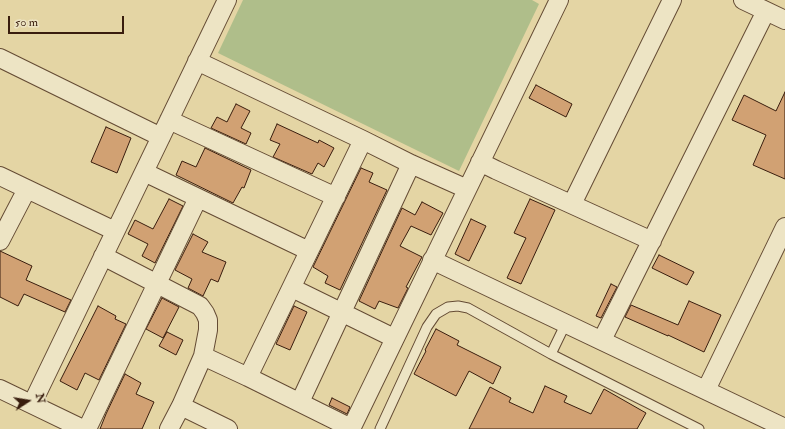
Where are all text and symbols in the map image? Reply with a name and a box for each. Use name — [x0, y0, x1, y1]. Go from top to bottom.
scale bar — [10, 8, 126, 34]
text: 50 m — [15, 15, 38, 30]
north arrow — [8, 381, 48, 421]
text: N — [33, 392, 48, 405]

